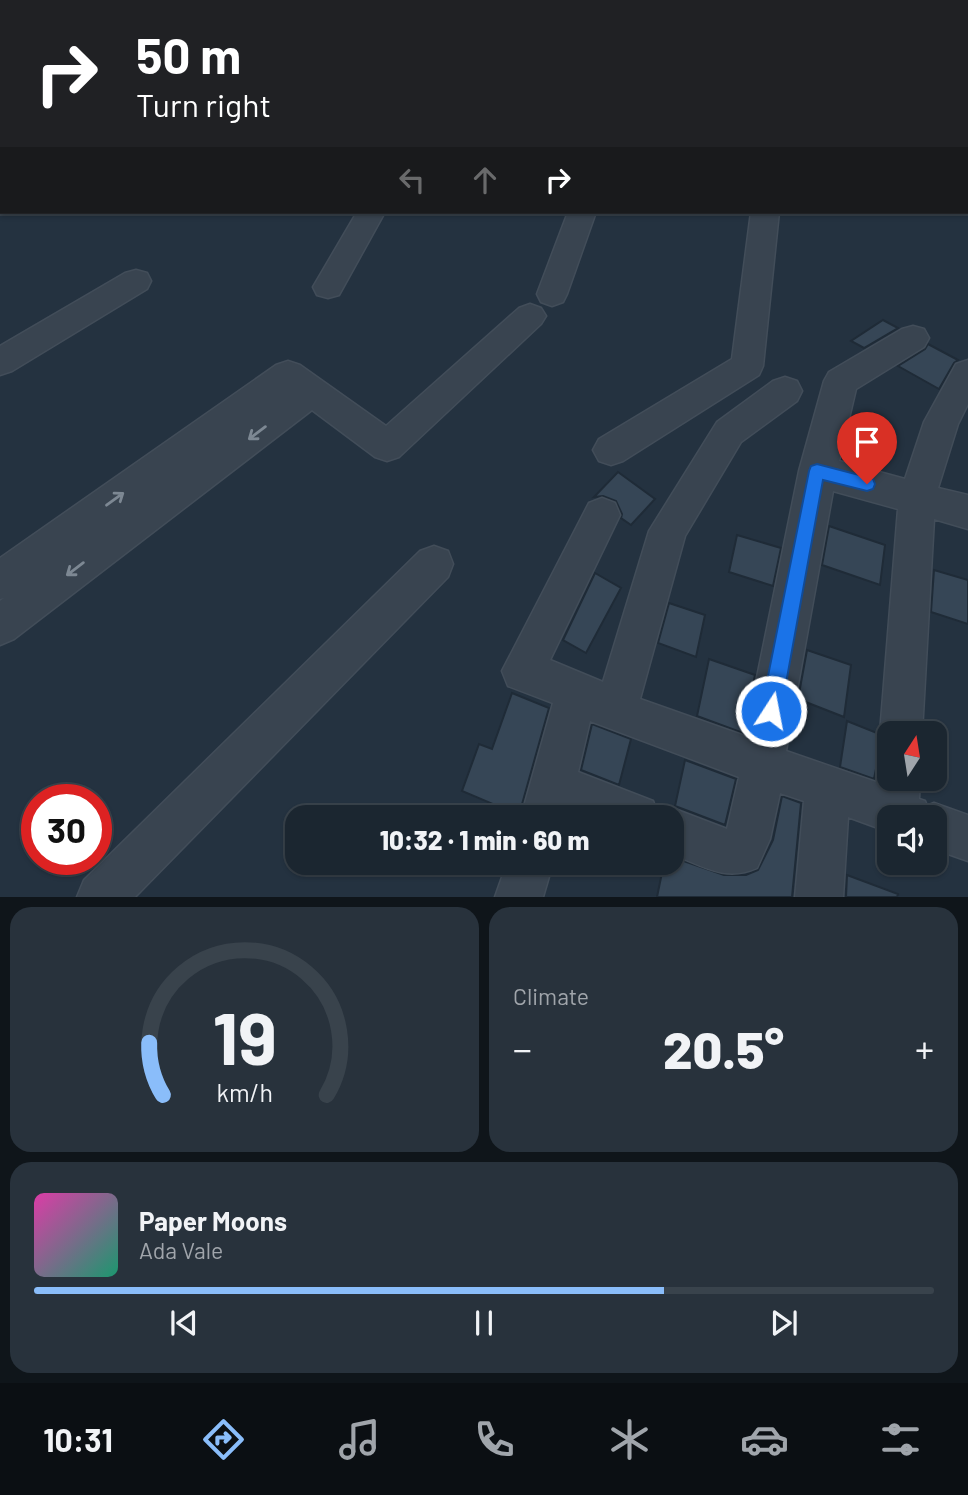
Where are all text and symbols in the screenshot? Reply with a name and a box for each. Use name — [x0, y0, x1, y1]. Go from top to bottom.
text: 50 m — [136, 25, 241, 84]
icon: right — [21, 28, 112, 119]
text: Turn right — [136, 85, 271, 123]
icon: left — [393, 161, 431, 199]
icon: ahead — [466, 161, 504, 199]
icon: right — [539, 161, 577, 199]
pin — [837, 412, 897, 484]
icon: arrive — [848, 423, 886, 461]
one-way arrow — [248, 425, 266, 440]
one-way arrow — [105, 491, 124, 506]
one-way arrow — [66, 562, 84, 577]
position arrow — [734, 674, 808, 748]
north arrow — [877, 721, 947, 791]
map controls — [877, 721, 947, 875]
speed limit sign: 30 — [21, 784, 112, 875]
button: sound — [877, 805, 947, 875]
text: 10:32 · 1 min · 60 m — [380, 824, 589, 855]
text: Climate — [513, 982, 589, 1010]
text: 19 — [212, 993, 277, 1081]
text: 20.5° — [663, 1017, 784, 1079]
text: − — [513, 1025, 532, 1071]
text: + — [915, 1025, 934, 1071]
text: km/h — [216, 1077, 273, 1107]
text: Paper Moons — [139, 1205, 287, 1236]
text: Ada Vale — [139, 1236, 223, 1264]
icon: previous — [165, 1304, 203, 1342]
icon: pause — [465, 1304, 503, 1342]
icon: next — [765, 1304, 803, 1342]
icon: directions — [199, 1415, 248, 1464]
icon: music — [335, 1415, 384, 1464]
icon: phone — [470, 1415, 519, 1464]
icon: climate — [605, 1415, 654, 1464]
icon: car — [740, 1415, 789, 1464]
icon: filters — [876, 1415, 925, 1464]
text: 10:31 — [43, 1420, 113, 1458]

